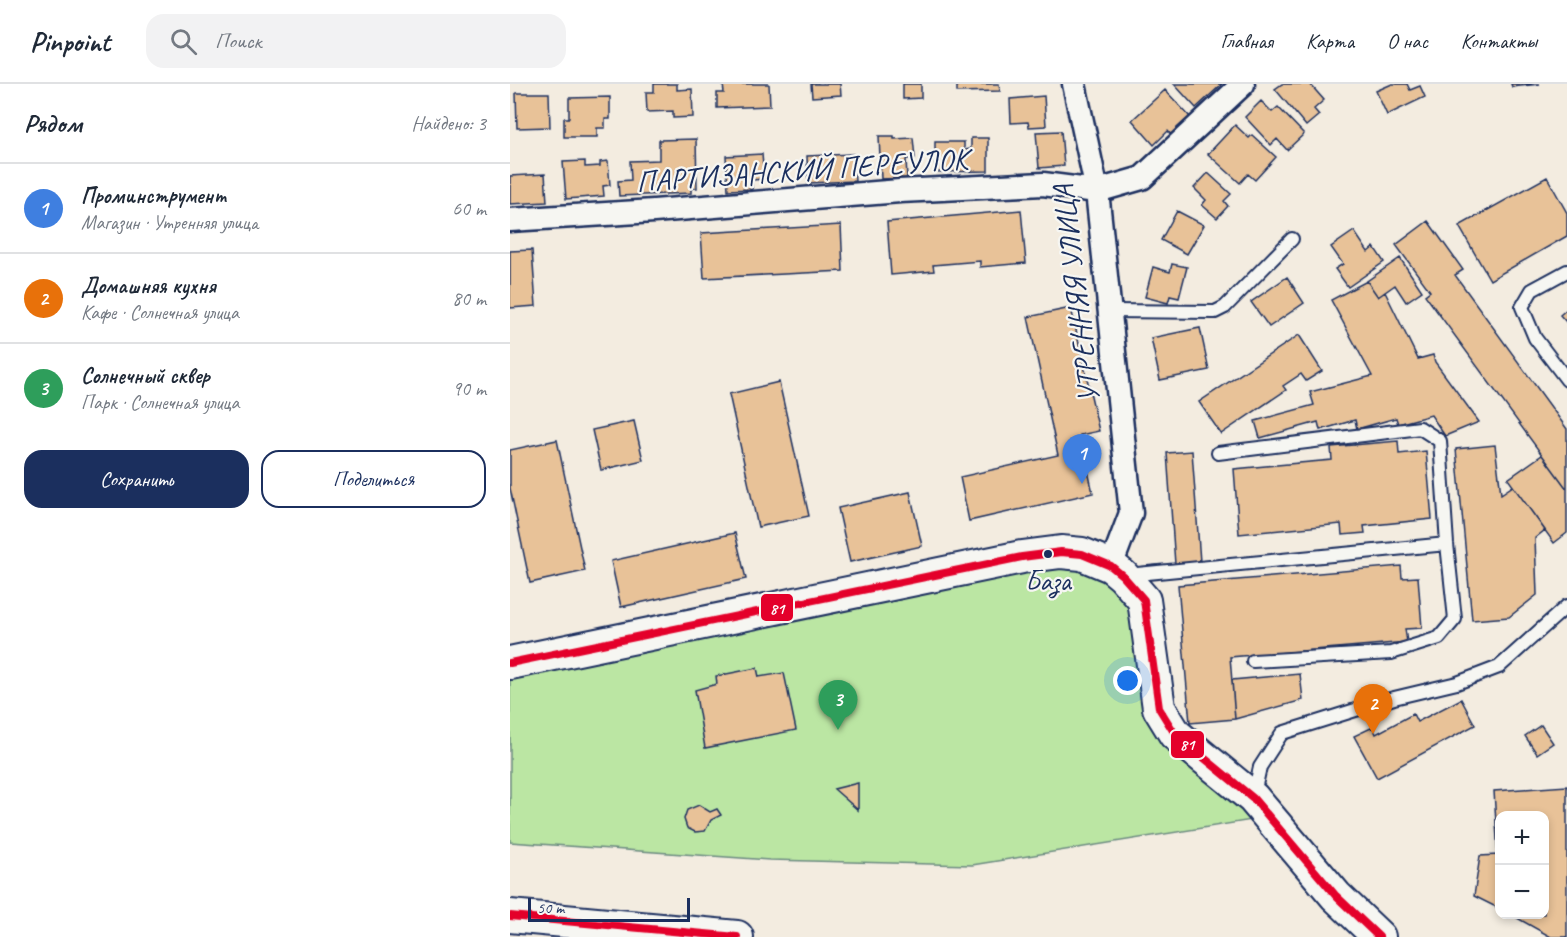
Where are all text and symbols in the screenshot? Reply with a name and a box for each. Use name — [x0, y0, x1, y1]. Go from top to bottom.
search box — [146, 14, 566, 68]
text: Pinpoint — [30, 24, 110, 59]
icon: search — [167, 25, 200, 58]
text: Поиск — [215, 27, 262, 55]
text: Главная — [1220, 28, 1273, 54]
text: Карта — [1306, 28, 1354, 54]
text: О нас — [1387, 28, 1428, 54]
text: Контакты — [1461, 28, 1537, 54]
text: Рядом — [24, 107, 82, 140]
text: Найдено: 3 — [411, 111, 486, 136]
street label: ПАРТИЗАНСКИЙ ПЕРЕУЛОК — [635, 139, 975, 201]
street label: УТРЕННЯЯ УЛИЦА — [1044, 181, 1108, 405]
text: Проминструмент — [81, 182, 227, 210]
text: 1 — [39, 196, 48, 221]
text: 60 m — [452, 196, 486, 221]
text: Магазин · Утренняя улица — [81, 210, 258, 235]
text: Домашняя кухня — [81, 272, 216, 300]
text: 2 — [39, 286, 48, 311]
text: 80 m — [452, 286, 486, 311]
text: Кафе · Солнечная улица — [81, 300, 239, 325]
text: Солнечный сквер — [81, 362, 210, 390]
text: 3 — [39, 376, 48, 401]
text: 90 m — [452, 376, 486, 401]
text: Парк · Солнечная улица — [81, 390, 239, 415]
pin: 1 — [1062, 434, 1102, 484]
button: Сохранить — [24, 450, 249, 508]
button: Поделиться — [261, 450, 486, 508]
marker: База — [1042, 548, 1054, 560]
place label: База — [1025, 563, 1072, 599]
line badge: 81 — [760, 593, 794, 622]
text: 81 — [770, 599, 786, 619]
your location — [1113, 666, 1142, 695]
pin: 3 — [818, 680, 858, 730]
pin: 2 — [1354, 684, 1392, 734]
line badge: 81 — [1170, 730, 1205, 759]
text: 81 — [1180, 735, 1196, 755]
map controls — [1495, 811, 1549, 919]
button: + — [1495, 811, 1549, 865]
button: − — [1495, 865, 1549, 919]
scale bar — [528, 895, 690, 922]
text: 50 m — [537, 898, 564, 918]

